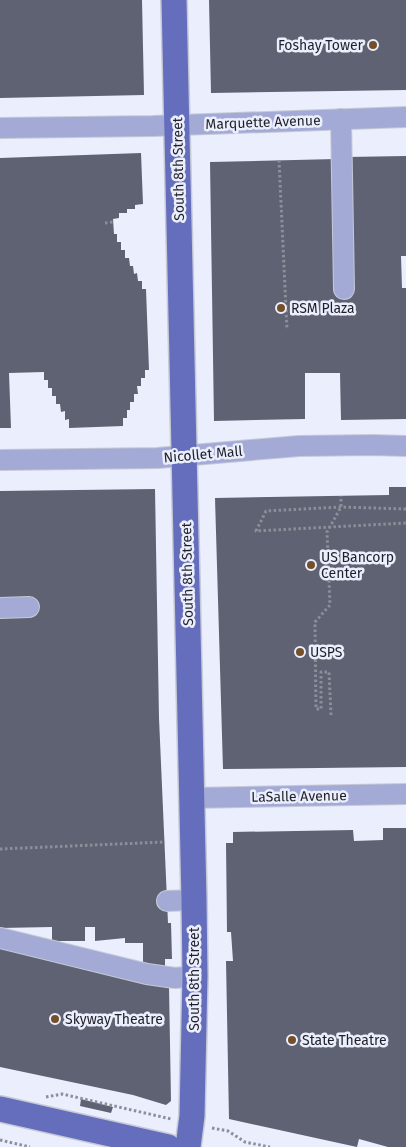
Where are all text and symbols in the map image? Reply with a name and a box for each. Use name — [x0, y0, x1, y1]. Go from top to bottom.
place label: Foshay Tower — [278, 37, 364, 54]
marker: Foshay Tower — [367, 39, 379, 51]
street label: Marquette Avenue — [205, 112, 321, 133]
street label: South 8th Street — [169, 116, 188, 221]
place label: RSM Plaza — [291, 300, 355, 317]
marker: RSM Plaza — [275, 302, 287, 314]
street label: Nicollet Mall — [163, 443, 243, 466]
street label: South 8th Street — [178, 521, 197, 626]
place label: US Bancorp Center — [321, 549, 394, 582]
marker: US Bancorp Center — [305, 559, 317, 571]
place label: USPS — [310, 644, 343, 661]
marker: USPS — [294, 646, 306, 658]
street label: LaSalle Avenue — [251, 787, 347, 806]
street label: South 8th Street — [186, 926, 203, 1031]
place label: Skyway Theatre — [65, 1011, 163, 1028]
marker: Skyway Theatre — [49, 1013, 61, 1025]
place label: State Theatre — [302, 1032, 387, 1049]
marker: State Theatre — [286, 1034, 298, 1046]

